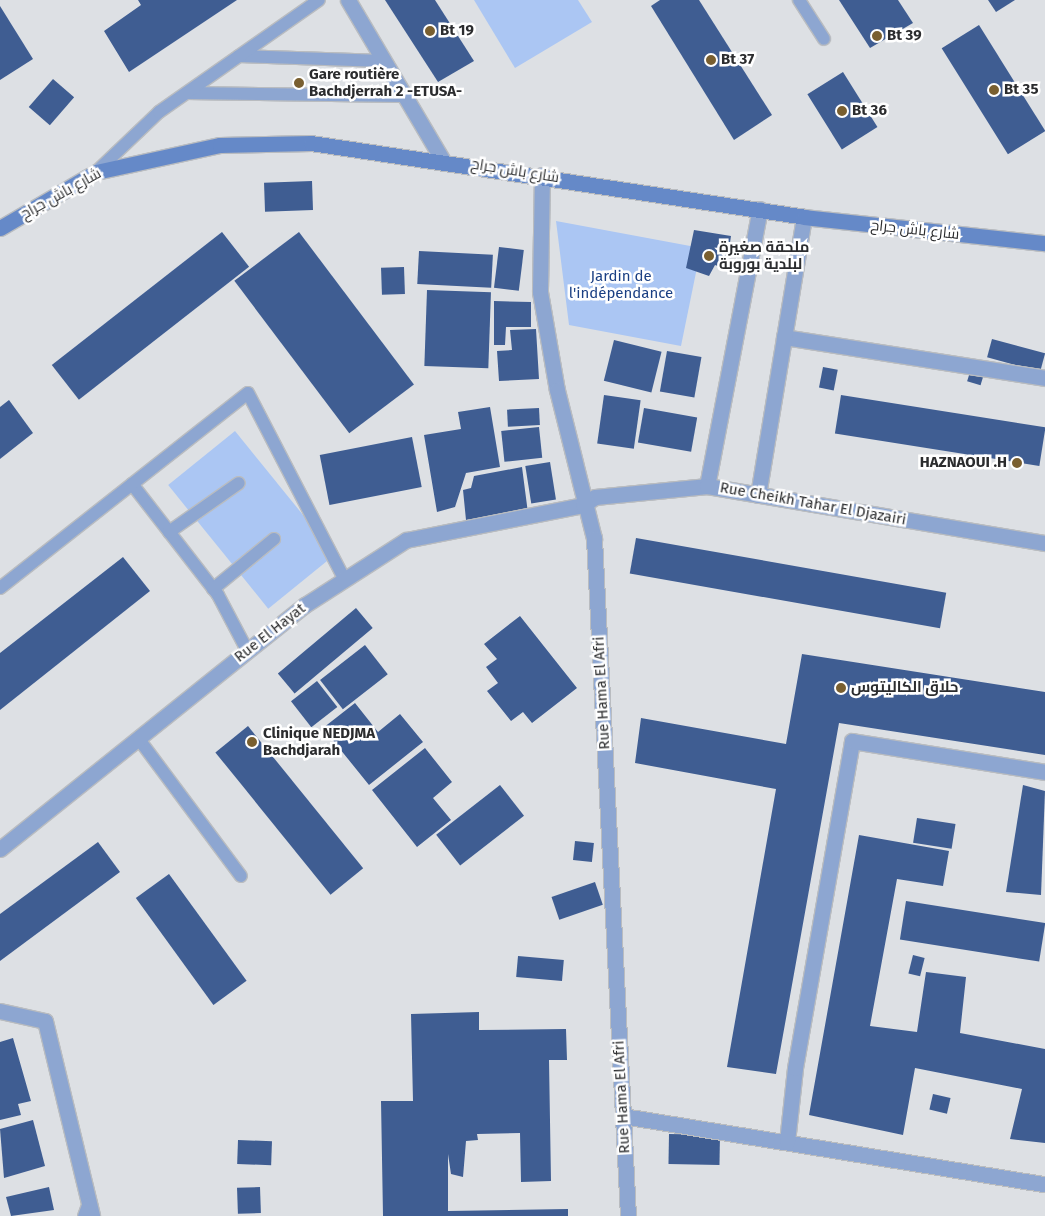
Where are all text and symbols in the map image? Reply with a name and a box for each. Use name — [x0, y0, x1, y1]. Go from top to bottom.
place label: Bt 19 — [440, 22, 474, 40]
marker: Bt 19 — [424, 25, 436, 37]
place label: Bt 39 — [887, 27, 922, 45]
marker: Bt 39 — [871, 30, 883, 42]
place label: Bt 37 — [721, 51, 754, 69]
marker: Bt 37 — [705, 54, 717, 66]
place label: Gare routière Bachdjerrah 2 -ETUSA- — [309, 65, 462, 100]
marker: Gare routière Bachdjerrah 2 -ETUSA- — [293, 77, 305, 89]
place label: Bt 35 — [1004, 81, 1038, 99]
marker: Bt 35 — [988, 84, 1000, 96]
place label: Bt 36 — [852, 102, 887, 120]
marker: Bt 36 — [836, 105, 848, 117]
street label: شارع باش جراح — [470, 155, 560, 187]
street label: شارع باش جراح — [18, 165, 104, 223]
street label: شارع باش جراح — [870, 216, 960, 244]
place label: ملحقة صغيرة لبلدية بوروبة — [719, 238, 809, 273]
marker: ملحقة صغيرة لبلدية بوروبة — [703, 250, 715, 262]
park label: Jardin de l'indépendance — [569, 267, 673, 302]
place label: HAZNAOUI .H — [920, 454, 1007, 472]
marker: HAZNAOUI .H — [1011, 457, 1023, 469]
street label: Rue Cheikh Tahar El Djazairi — [718, 479, 908, 529]
street label: Rue El Hayat — [231, 600, 309, 666]
street label: Rue Hama El Afri — [590, 636, 614, 750]
place label: حلاق الكاليتوس — [851, 679, 959, 697]
marker: حلاق الكاليتوس — [835, 682, 847, 694]
place label: Clinique NEDJMA Bachdjarah — [263, 724, 375, 759]
marker: Clinique NEDJMA Bachdjarah — [245, 735, 259, 749]
street label: Rue Hama El Afri — [610, 1040, 634, 1154]

